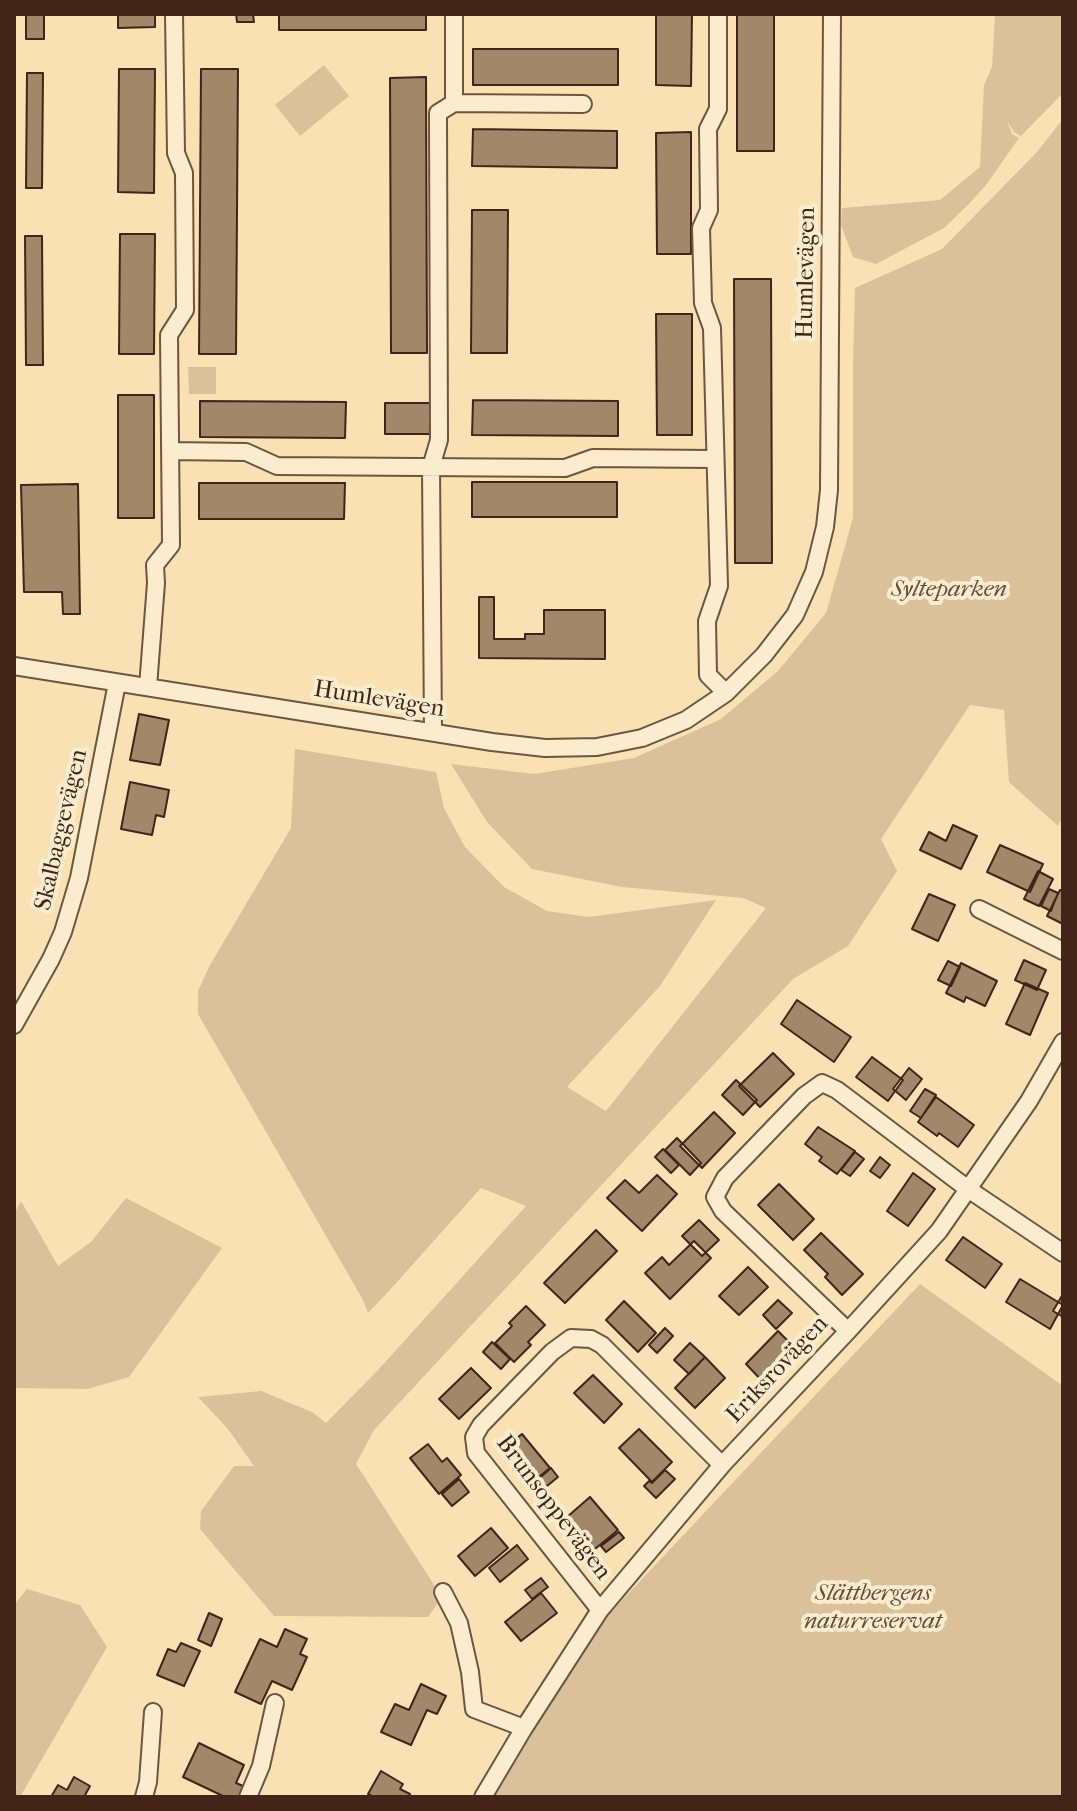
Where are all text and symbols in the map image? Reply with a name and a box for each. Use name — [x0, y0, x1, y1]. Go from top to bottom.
street label: Humlevägen — [791, 207, 823, 339]
park label: Sylteparken — [891, 576, 1007, 604]
street label: Humlevägen — [312, 675, 446, 725]
street label: Skalbaggevägen — [29, 747, 95, 913]
street label: Eriksrovägen — [721, 1310, 835, 1430]
street label: Brunsoppevägen — [489, 1430, 617, 1586]
park label: Slättbergens naturreservat — [804, 1580, 942, 1636]

